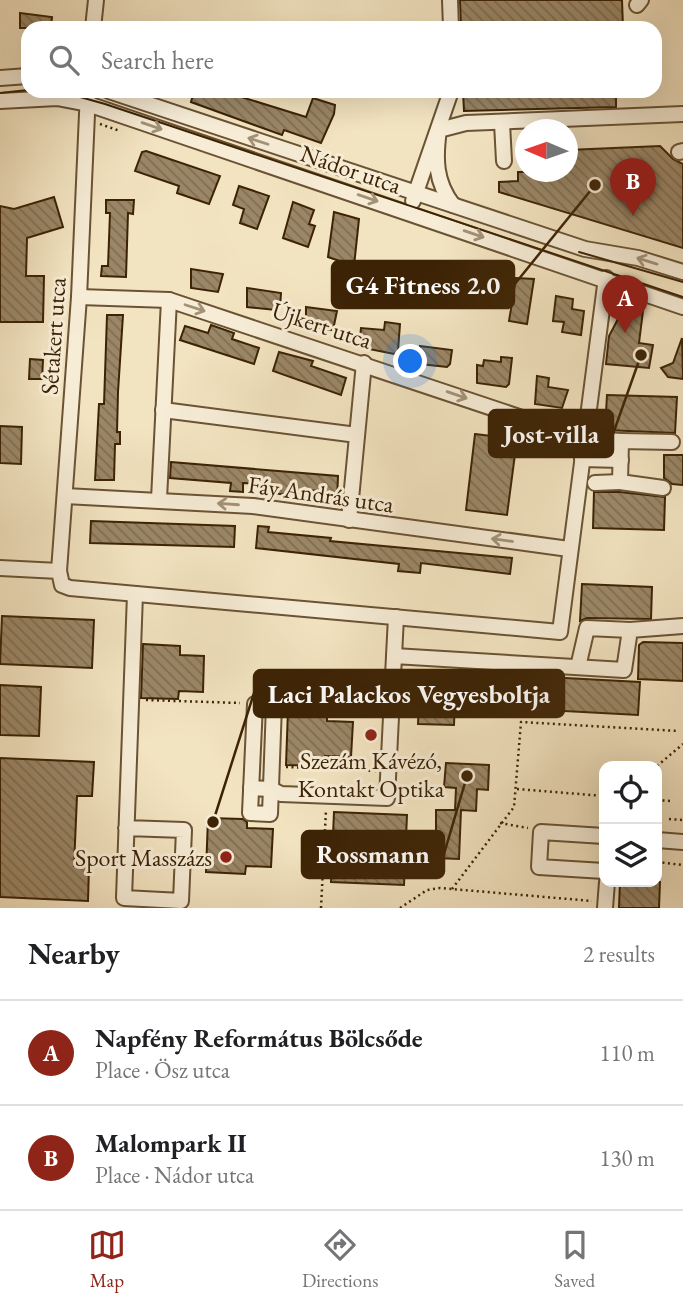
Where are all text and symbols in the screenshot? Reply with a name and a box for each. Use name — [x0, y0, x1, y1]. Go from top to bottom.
search box — [21, 21, 662, 98]
icon: search — [45, 41, 83, 79]
text: Search here — [101, 43, 214, 77]
north arrow — [515, 119, 578, 182]
one-way arrow — [141, 121, 163, 133]
one-way arrow — [247, 133, 269, 146]
street label: Nádor utca — [297, 137, 406, 201]
pin: B — [610, 158, 656, 216]
one-way arrow — [357, 192, 379, 205]
one-way arrow — [463, 229, 485, 241]
one-way arrow — [636, 254, 658, 267]
callout: G4 Fitness 2.0 — [332, 261, 514, 308]
text: G4 Fitness 2.0 — [346, 268, 501, 302]
pin: A — [602, 275, 648, 333]
street label: Sétakert utca — [33, 276, 73, 396]
street label: Újkert utca — [268, 294, 376, 356]
one-way arrow — [184, 302, 206, 315]
your location — [393, 344, 427, 378]
one-way arrow — [446, 390, 468, 402]
callout: Jost-villa — [489, 410, 613, 457]
text: Jost-villa — [500, 417, 600, 451]
street label: Fáy András utca — [246, 468, 396, 520]
one-way arrow — [216, 498, 239, 511]
one-way arrow — [491, 534, 514, 547]
callout: Laci Palackos Vegyesboltja — [254, 670, 564, 717]
text: Laci Palackos Vegyesboltja — [268, 677, 551, 711]
marker: Szezám Kávézó, Kontakt Optika — [363, 727, 379, 743]
place label: Szezám Kávézó, Kontakt Optika — [298, 745, 445, 804]
map controls — [599, 761, 662, 887]
button: locate — [599, 761, 662, 824]
button: layers — [599, 824, 662, 887]
callout: Rossmann — [302, 831, 444, 878]
text: Rossmann — [316, 837, 430, 871]
place label: Sport Masszázs — [75, 842, 212, 873]
marker: Sport Masszázs — [218, 849, 234, 865]
text: Nearby — [28, 934, 120, 973]
text: 2 results — [583, 939, 655, 969]
text: Napfény Református Bölcsőde — [95, 1021, 423, 1055]
text: A — [43, 1038, 59, 1068]
text: 110 m — [599, 1038, 655, 1068]
text: Place · Ösz utca — [95, 1055, 230, 1085]
text: Malompark II — [95, 1126, 246, 1160]
text: B — [44, 1143, 58, 1173]
text: 130 m — [599, 1143, 655, 1173]
text: Place · Nádor utca — [95, 1160, 254, 1190]
tab: Map — [88, 1226, 126, 1293]
tab: Directions — [302, 1226, 378, 1293]
tab: Saved — [554, 1226, 595, 1293]

